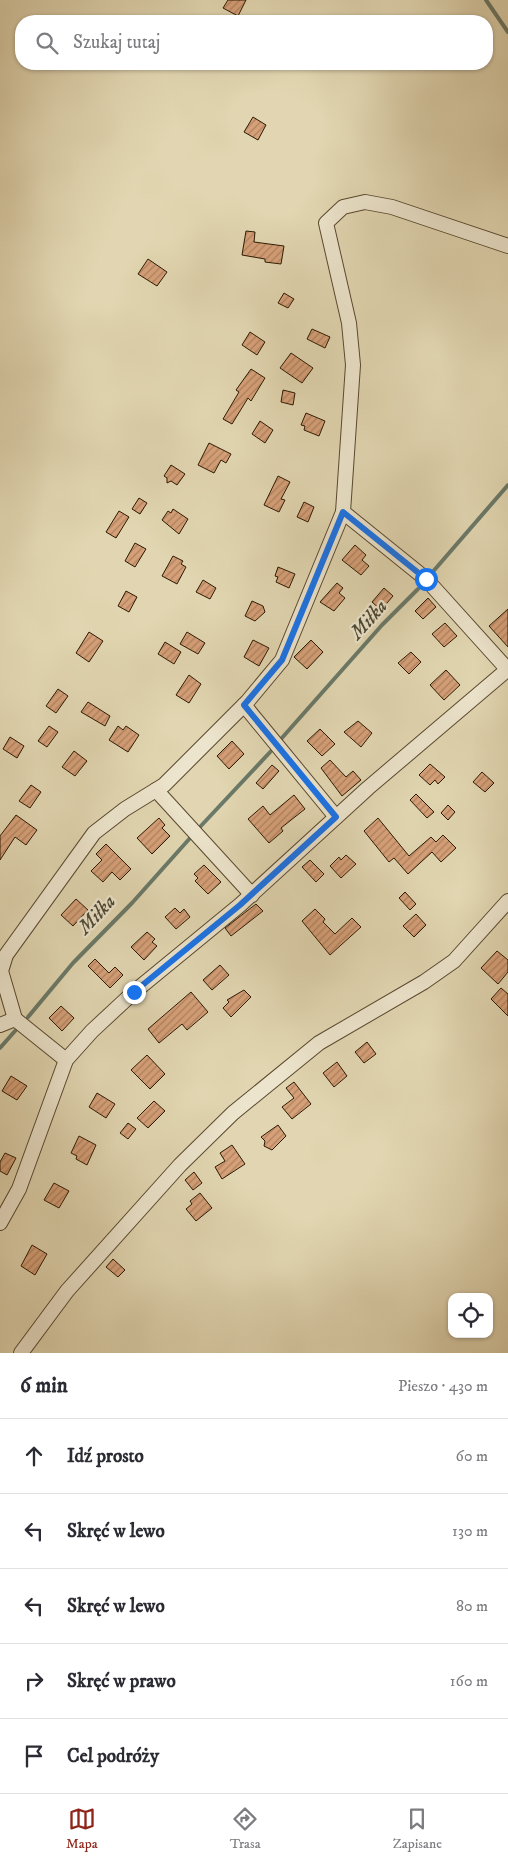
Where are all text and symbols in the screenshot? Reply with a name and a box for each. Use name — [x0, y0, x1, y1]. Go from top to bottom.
search box — [15, 15, 493, 70]
icon: search — [33, 29, 61, 57]
text: Szukaj tutaj — [73, 31, 160, 54]
route start — [415, 568, 438, 591]
water label: Miłka — [343, 595, 393, 647]
water label: Miłka — [71, 890, 122, 941]
route end — [123, 981, 146, 1004]
map controls — [448, 1293, 493, 1338]
button: locate — [448, 1293, 493, 1338]
text: 6 min — [20, 1373, 68, 1399]
text: Pieszo · 430 m — [398, 1376, 488, 1396]
icon: ahead — [20, 1442, 48, 1470]
text: Idź prosto — [67, 1445, 144, 1468]
text: 60 m — [456, 1446, 488, 1466]
icon: left — [20, 1517, 48, 1545]
text: Skręć w lewo — [67, 1520, 165, 1543]
text: 130 m — [452, 1521, 488, 1541]
icon: left — [20, 1592, 48, 1620]
text: Skręć w lewo — [67, 1595, 165, 1618]
text: 80 m — [456, 1596, 488, 1616]
icon: right — [20, 1667, 48, 1695]
text: Skręć w prawo — [67, 1670, 176, 1693]
text: 160 m — [450, 1671, 488, 1691]
icon: arrive — [20, 1742, 48, 1770]
text: Cel podróży — [67, 1745, 159, 1768]
tab: Mapa — [66, 1805, 98, 1853]
tab: Trasa — [230, 1805, 261, 1853]
tab: Zapisane — [393, 1805, 442, 1853]

